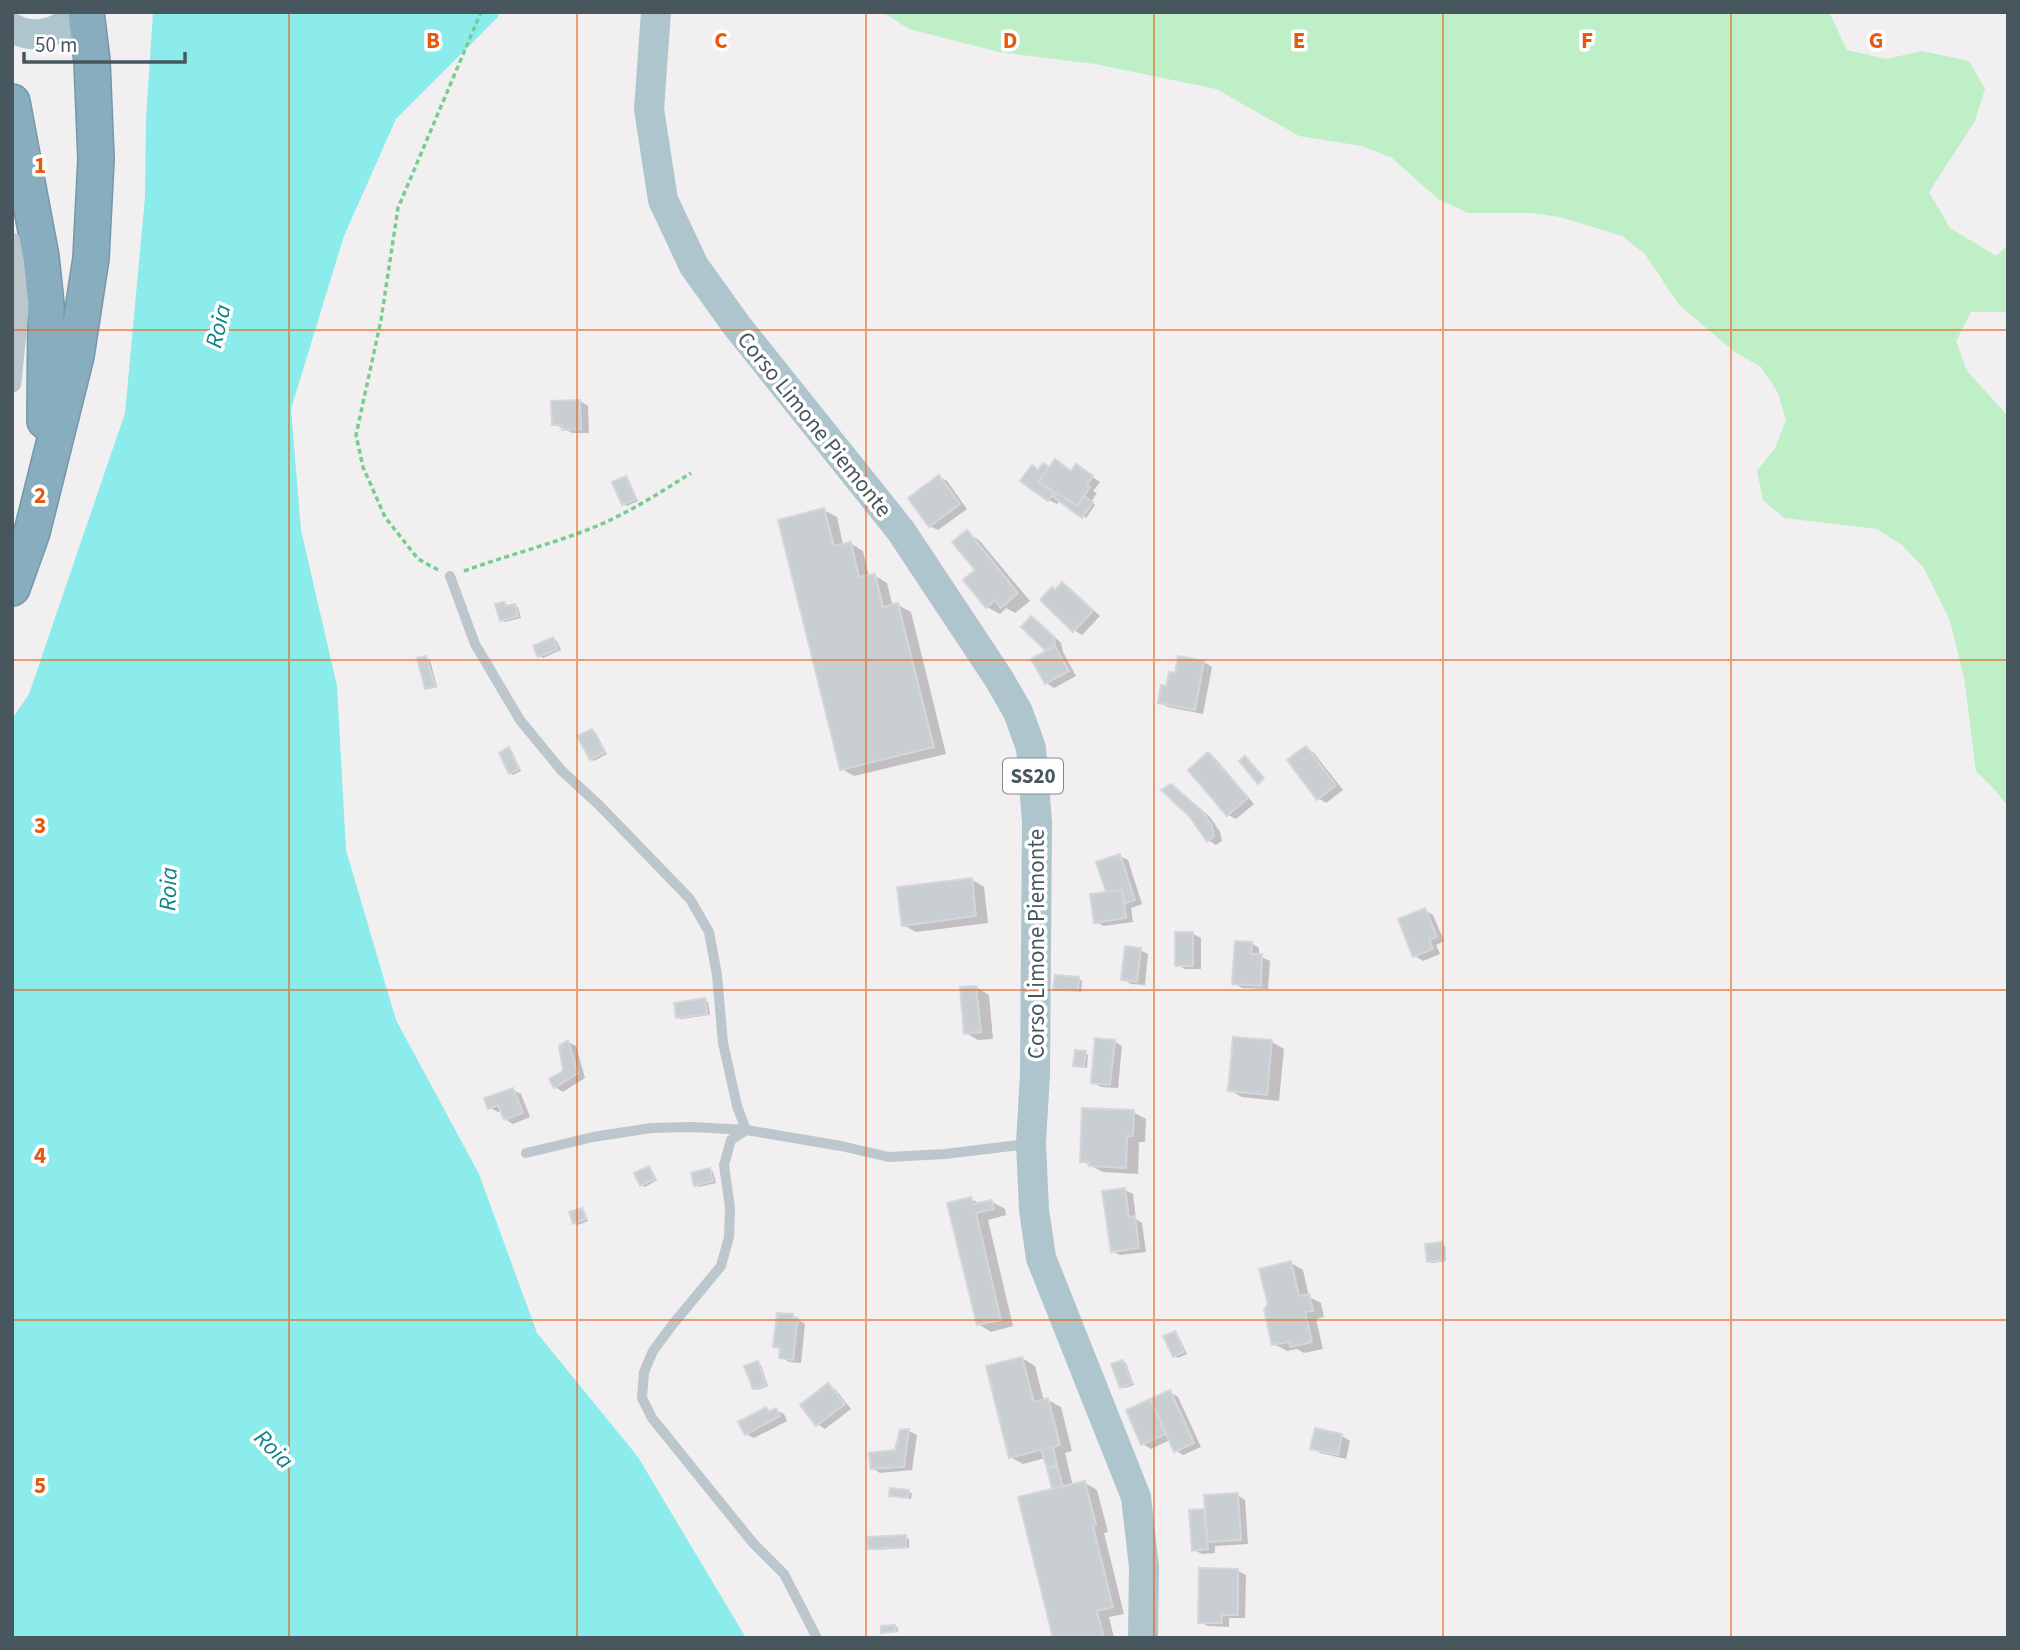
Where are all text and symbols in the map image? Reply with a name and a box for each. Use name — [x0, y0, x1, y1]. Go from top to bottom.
scale bar — [24, 21, 186, 65]
text: B — [426, 24, 440, 57]
text: C — [714, 24, 728, 57]
text: D — [1003, 24, 1017, 57]
text: E — [1293, 24, 1305, 57]
text: F — [1581, 24, 1593, 57]
text: G — [1869, 24, 1883, 57]
text: 50 m — [35, 30, 77, 60]
text: 1 — [34, 149, 46, 182]
water label: Roia — [196, 301, 241, 351]
street label: Corso Limone Piemonte — [729, 324, 900, 524]
text: 2 — [34, 479, 46, 512]
road number: SS20 — [1003, 758, 1063, 794]
text: 3 — [34, 809, 46, 842]
street label: Corso Limone Piemonte — [1020, 829, 1053, 1059]
water label: Roia — [150, 866, 187, 912]
text: 4 — [34, 1139, 46, 1172]
water label: Roia — [246, 1421, 302, 1477]
text: 5 — [34, 1469, 46, 1502]

